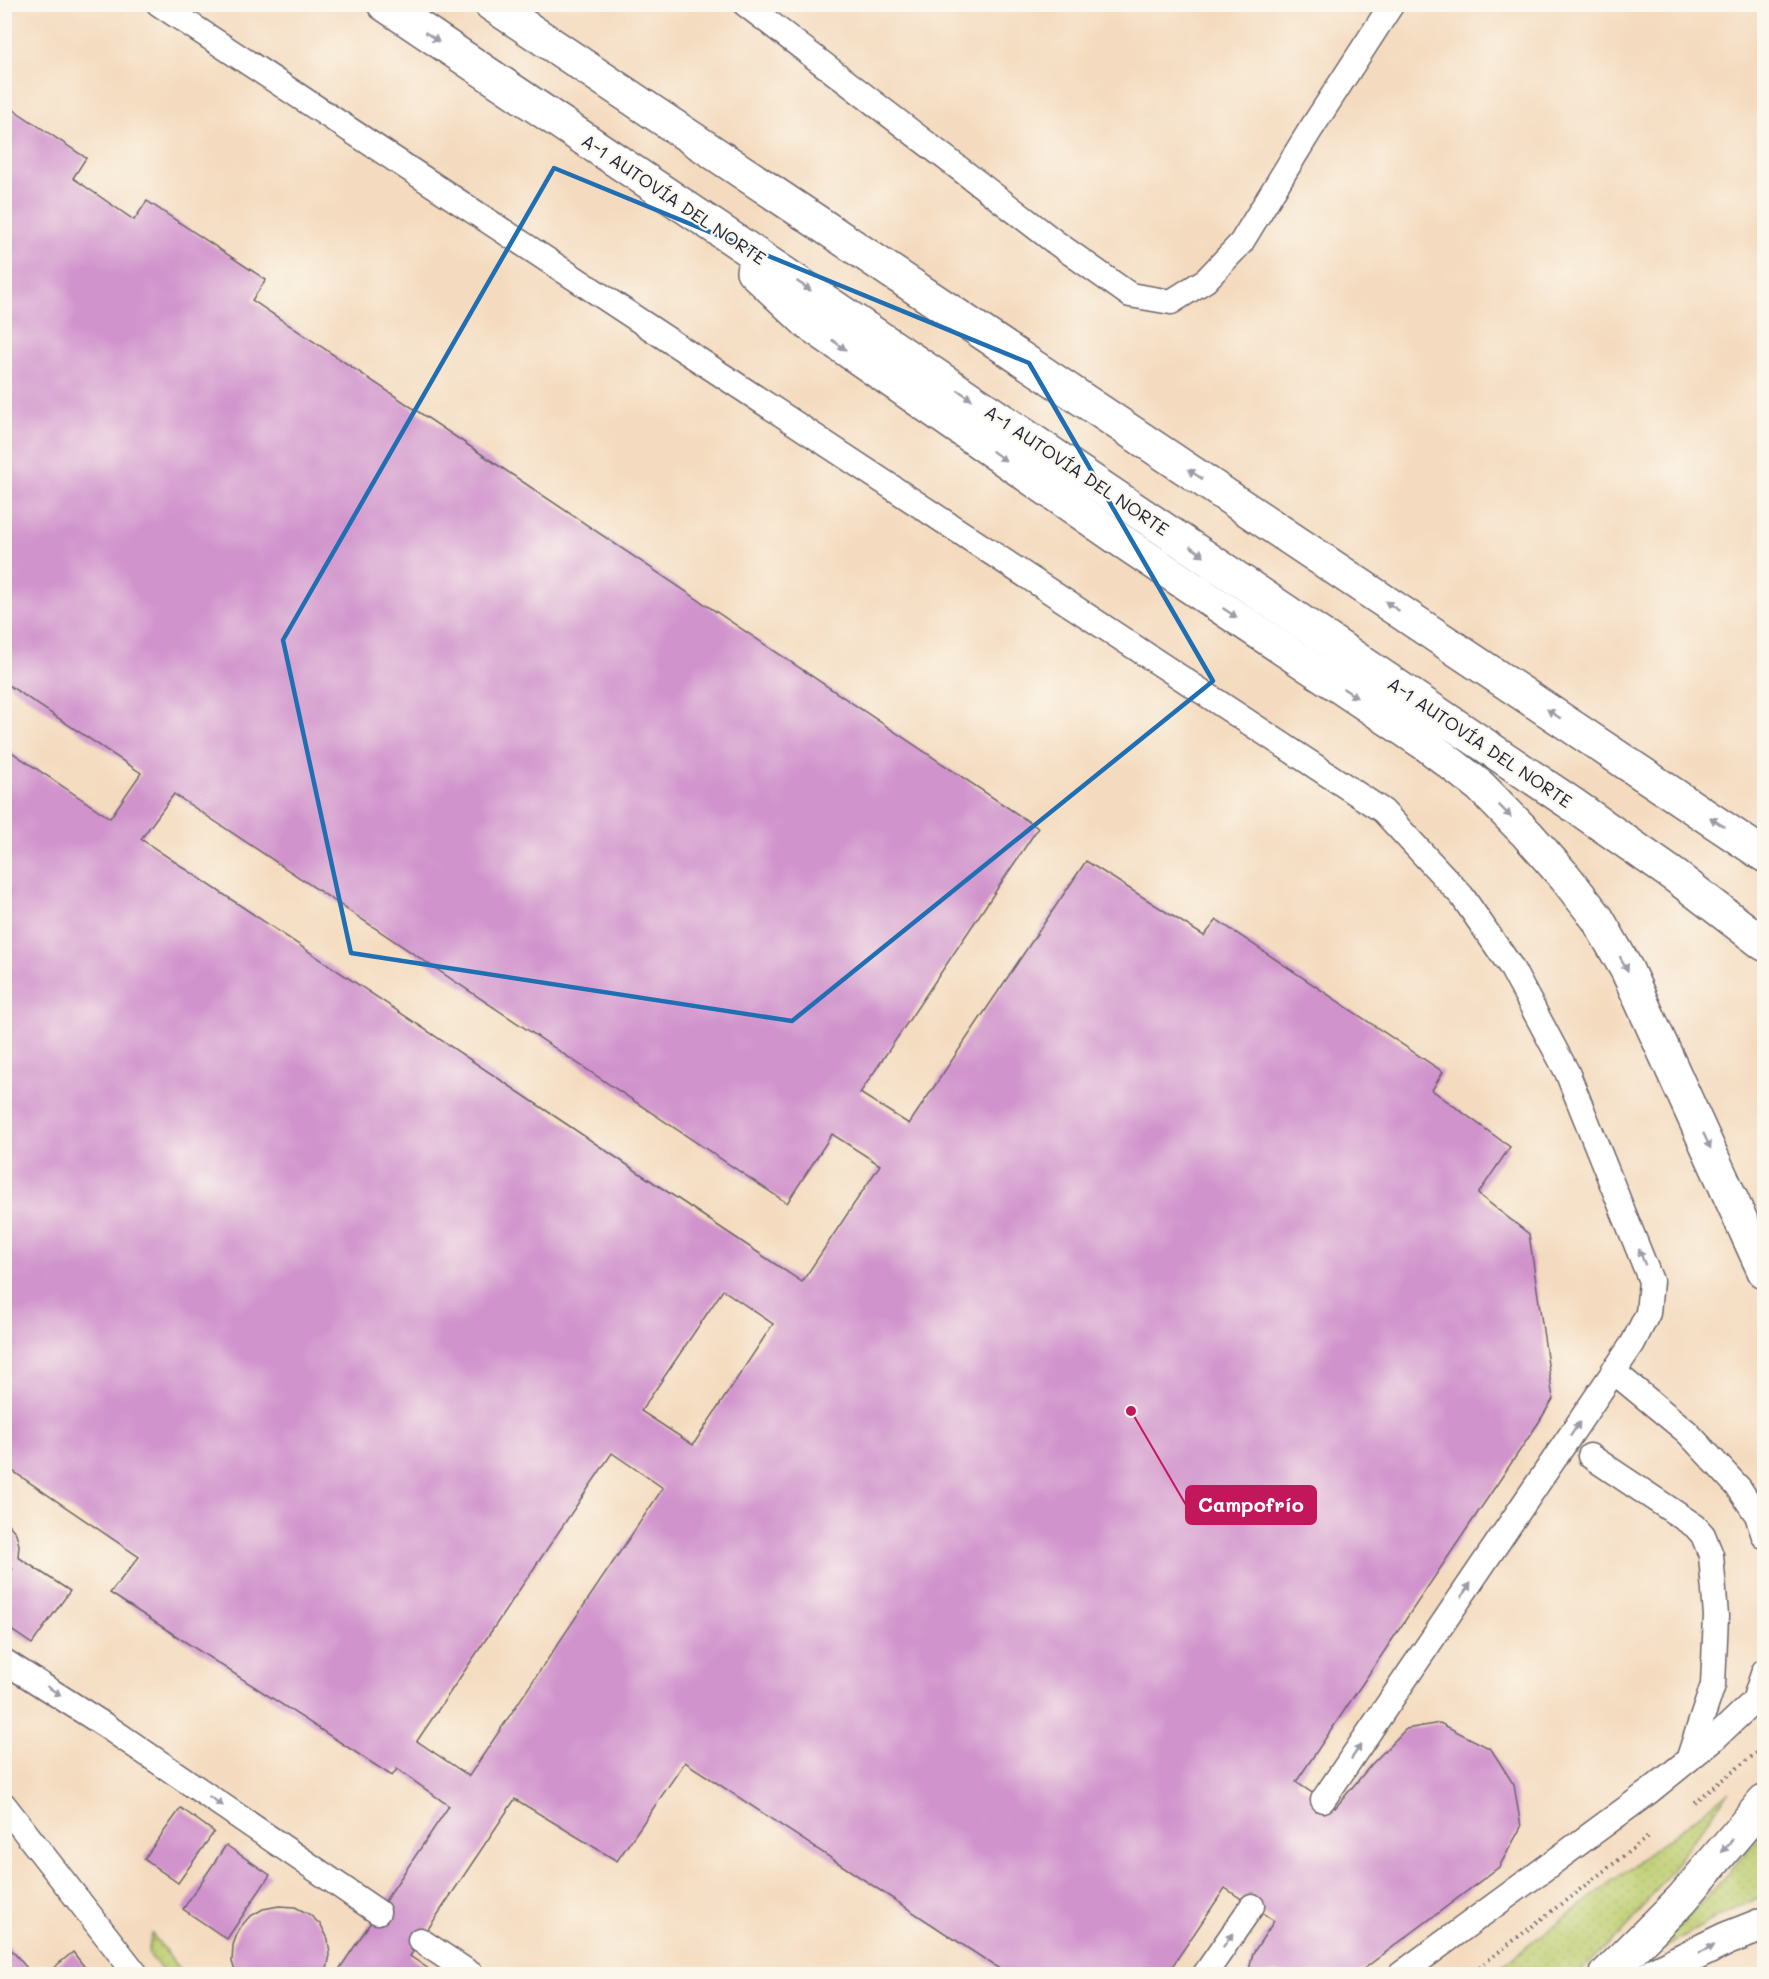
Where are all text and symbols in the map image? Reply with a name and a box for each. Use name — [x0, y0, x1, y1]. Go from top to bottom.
one-way arrow — [424, 31, 440, 43]
street label: A-1 AUTOVÍA DEL NORTE — [577, 128, 771, 270]
one-way arrow — [795, 280, 811, 292]
one-way arrow — [831, 339, 847, 351]
one-way arrow — [957, 389, 973, 401]
street label: A-1 AUTOVÍA DEL NORTE — [980, 399, 1174, 541]
one-way arrow — [991, 450, 1007, 462]
one-way arrow — [1187, 468, 1203, 480]
one-way arrow — [1188, 545, 1204, 557]
one-way arrow — [1384, 600, 1400, 611]
one-way arrow — [1222, 607, 1238, 618]
street label: A-1 AUTOVÍA DEL NORTE — [1383, 671, 1577, 813]
one-way arrow — [1342, 688, 1358, 699]
one-way arrow — [1546, 709, 1562, 720]
one-way arrow — [1498, 804, 1512, 818]
one-way arrow — [1709, 816, 1725, 828]
one-way arrow — [1619, 956, 1629, 973]
one-way arrow — [1702, 1132, 1711, 1149]
one-way arrow — [1637, 1248, 1646, 1266]
one-way arrow — [1569, 1421, 1580, 1437]
callout: Campofrío — [1186, 1486, 1316, 1524]
text: Campofrío — [1198, 1491, 1304, 1517]
one-way arrow — [1460, 1582, 1471, 1599]
one-way arrow — [46, 1686, 63, 1697]
one-way arrow — [1350, 1744, 1361, 1760]
one-way arrow — [207, 1795, 223, 1807]
one-way arrow — [1720, 1838, 1733, 1854]
one-way arrow — [1222, 1933, 1234, 1949]
one-way arrow — [1698, 1944, 1715, 1953]

